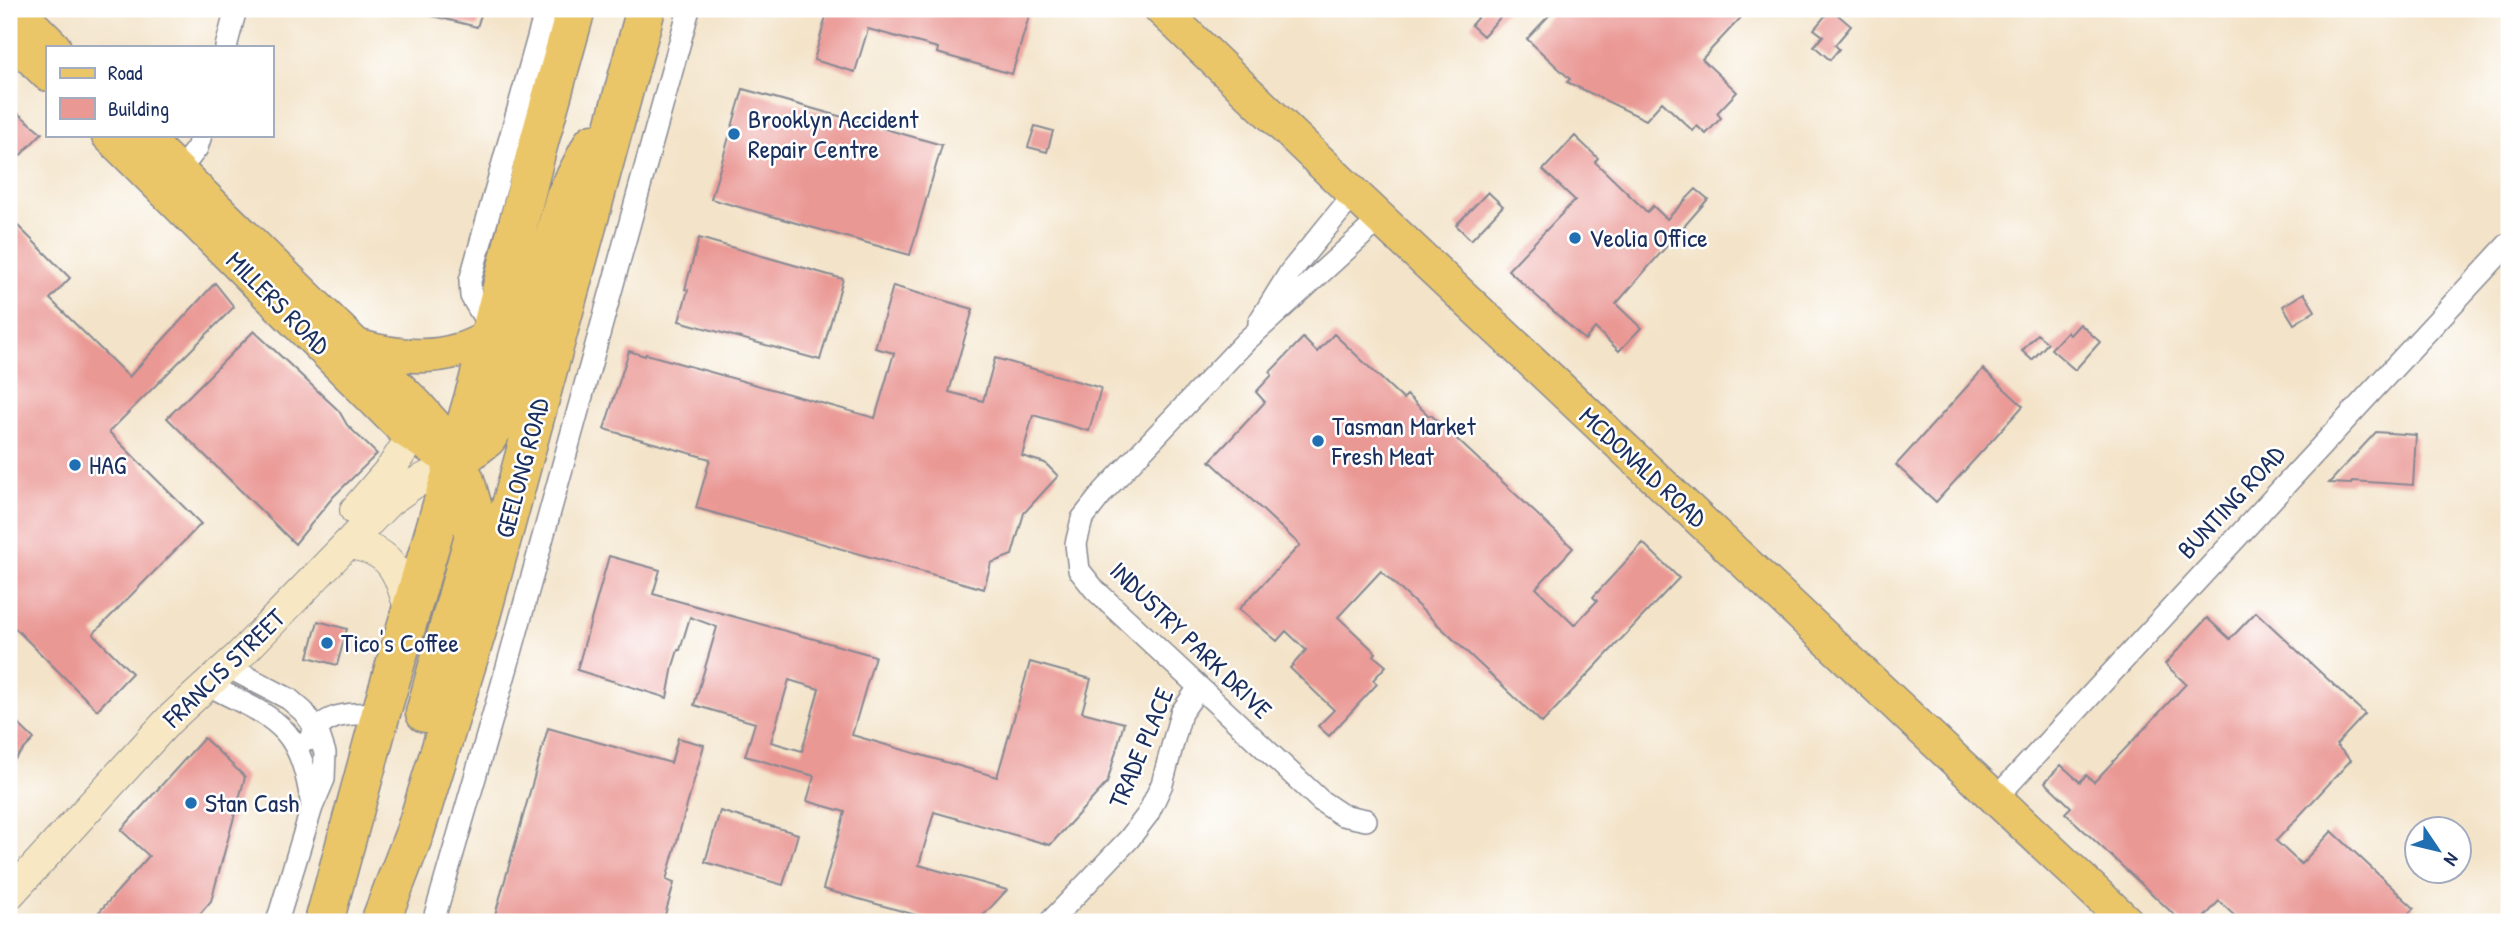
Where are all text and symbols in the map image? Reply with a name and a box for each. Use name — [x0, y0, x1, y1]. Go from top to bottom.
legend — [46, 46, 273, 136]
text: Road — [108, 58, 142, 87]
text: Building — [108, 94, 169, 123]
place label: Brooklyn Accident Repair Centre — [748, 101, 920, 166]
marker: Brooklyn Accident Repair Centre — [726, 126, 742, 142]
place label: Veolia Office — [1589, 220, 1708, 255]
marker: Veolia Office — [1567, 230, 1583, 246]
street label: MILLERS ROAD — [219, 243, 338, 363]
street label: GEELONG ROAD — [486, 394, 557, 542]
street label: MCDONALD ROAD — [1572, 398, 1715, 535]
place label: Tasman Market Fresh Meat — [1331, 408, 1477, 473]
marker: Tasman Market Fresh Meat — [1310, 433, 1326, 449]
street label: BUNTING ROAD — [2169, 437, 2293, 566]
place label: HAG — [89, 447, 127, 482]
marker: HAG — [67, 457, 83, 473]
street label: INDUSTRY PARK DRIVE — [1103, 553, 1280, 727]
street label: FRANCIS STREET — [154, 600, 293, 736]
place label: Tico's Coffee — [341, 625, 459, 660]
marker: Tico's Coffee — [319, 635, 335, 651]
street label: TRADE PLACE — [1100, 682, 1182, 813]
place label: Stan Cash — [205, 785, 299, 820]
marker: Stan Cash — [183, 795, 199, 811]
north arrow — [2402, 816, 2472, 886]
text: N — [2438, 848, 2465, 871]

